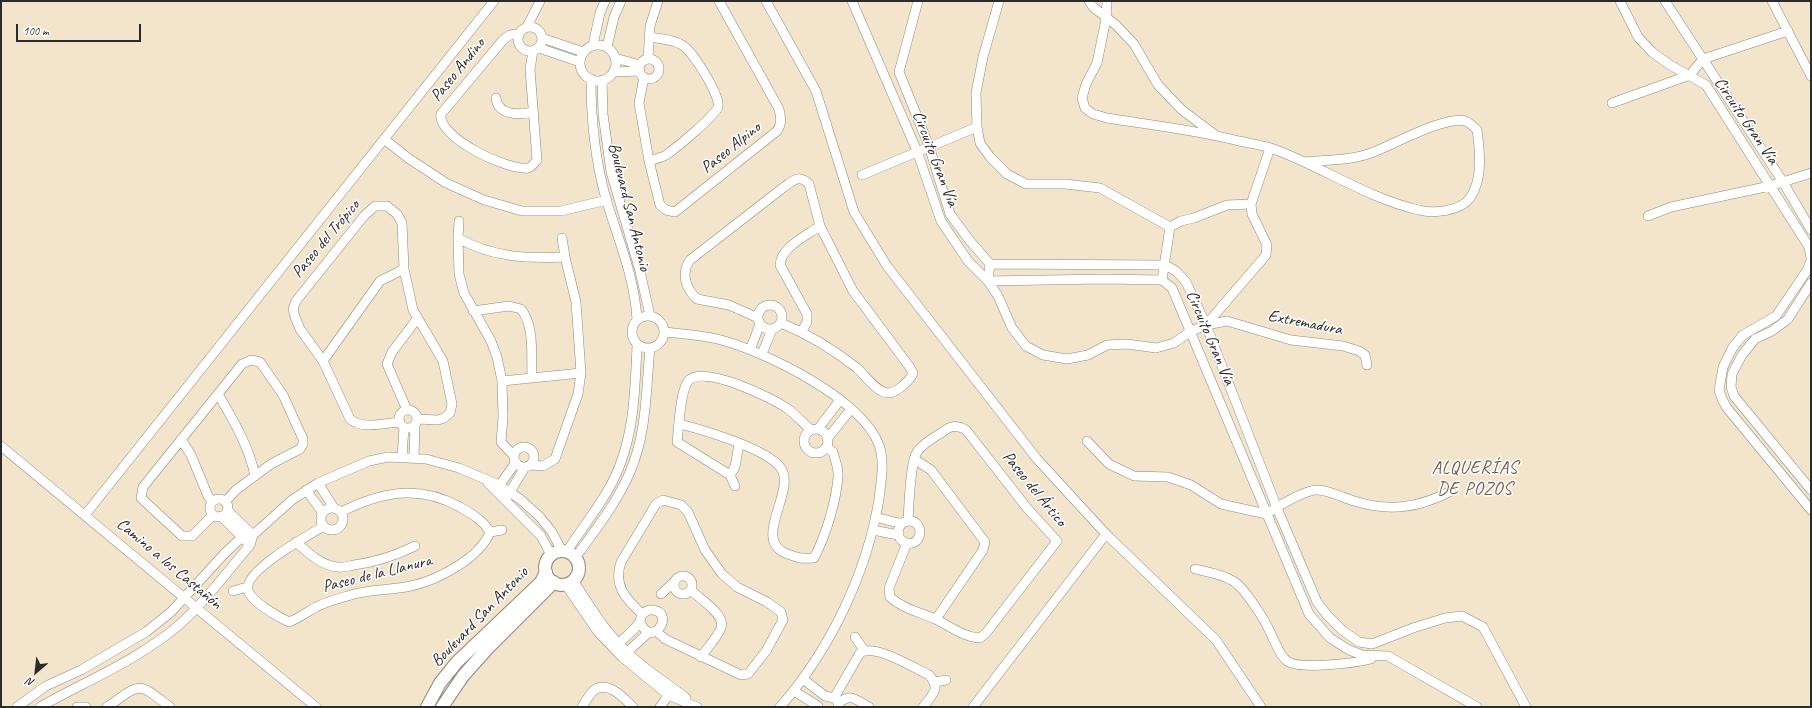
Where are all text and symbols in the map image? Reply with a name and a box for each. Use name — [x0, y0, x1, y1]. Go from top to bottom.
scale bar — [18, 16, 143, 42]
text: 100 m — [23, 23, 49, 39]
street label: Paseo Andino — [426, 34, 490, 106]
street label: Circuito Gran Vía — [1709, 73, 1783, 169]
street label: Circuito Gran Vía — [907, 108, 963, 210]
street label: Paseo Alpino — [697, 118, 765, 178]
street label: Boulevard San Antonio — [603, 141, 655, 273]
street label: Paseo del Trópico — [288, 196, 364, 282]
street label: Circuito Gran Vía — [1181, 288, 1239, 388]
street label: Extremadura — [1266, 306, 1344, 340]
street label: Paseo del Ártico — [997, 447, 1071, 531]
district label: ALQUERÍAS DE POZOS — [1432, 457, 1518, 500]
street label: Camino a los Castañón — [112, 514, 226, 614]
street label: Paseo de la Llanura — [320, 551, 434, 597]
street label: Boulevard San Antonio — [427, 563, 533, 671]
north arrow — [16, 652, 56, 692]
text: N — [24, 675, 37, 690]

